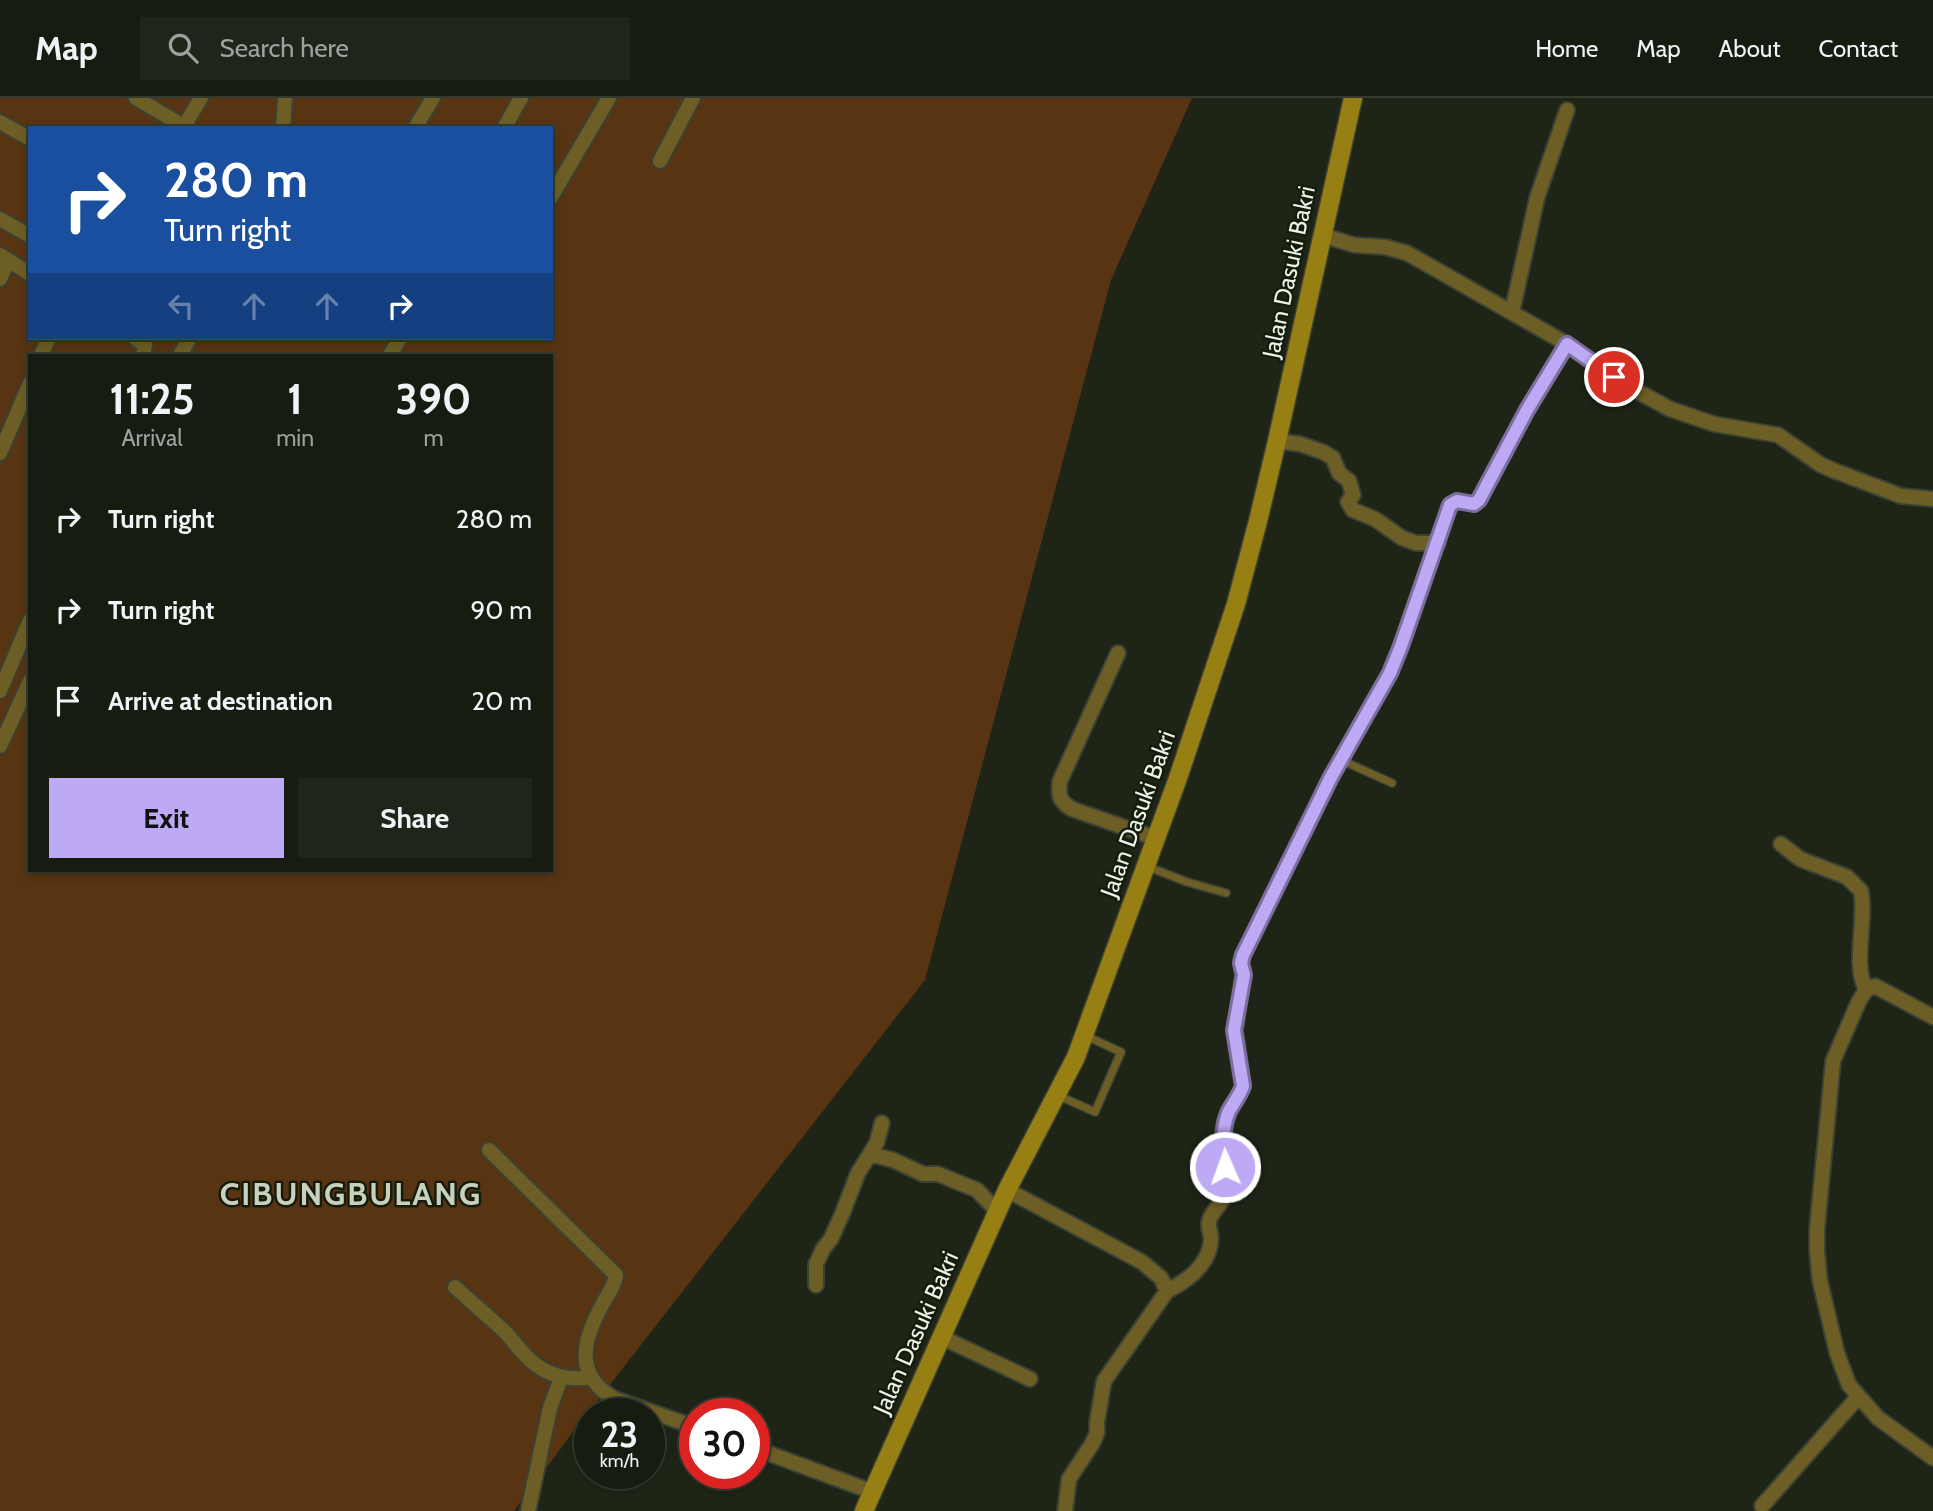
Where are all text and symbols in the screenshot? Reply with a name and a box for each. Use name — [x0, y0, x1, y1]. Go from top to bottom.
search box — [140, 17, 630, 80]
text: Map — [35, 28, 98, 68]
icon: search — [164, 29, 202, 67]
text: Search here — [220, 32, 349, 64]
text: Home — [1535, 34, 1598, 63]
text: Map — [1636, 34, 1681, 63]
text: About — [1719, 34, 1781, 63]
text: Contact — [1819, 34, 1898, 63]
text: 280 m — [164, 150, 308, 209]
icon: right — [49, 154, 140, 245]
street label: Jalan Dasuki Bakri — [1256, 183, 1321, 362]
text: Turn right — [164, 210, 291, 249]
icon: left — [162, 287, 200, 325]
icon: ahead — [235, 287, 273, 325]
icon: ahead — [308, 287, 346, 325]
icon: right — [381, 287, 419, 325]
pin — [1584, 347, 1644, 407]
icon: arrive — [1595, 358, 1633, 396]
text: 11:25 — [110, 373, 195, 425]
text: 1 — [287, 373, 303, 425]
text: 390 — [396, 373, 471, 425]
text: Arrival — [121, 424, 183, 452]
text: min — [276, 424, 314, 452]
text: m — [423, 424, 444, 452]
icon: right — [49, 500, 87, 538]
text: Turn right — [108, 503, 214, 535]
text: 280 m — [456, 503, 532, 535]
icon: right — [49, 591, 87, 629]
text: Turn right — [108, 594, 214, 626]
text: 90 m — [470, 594, 532, 626]
icon: arrive — [49, 682, 87, 720]
text: Arrive at destination — [108, 685, 333, 717]
text: 20 m — [472, 685, 532, 717]
street label: Jalan Dasuki Bakri — [1094, 727, 1181, 902]
button: Exit — [49, 778, 284, 858]
button: Share — [298, 778, 532, 858]
position arrow — [1188, 1130, 1262, 1204]
district label: CIBUNGBULANG — [220, 1174, 482, 1213]
street label: Jalan Dasuki Bakri — [866, 1247, 964, 1420]
speed limit sign: 30 — [679, 1398, 770, 1489]
text: 23 — [601, 1413, 638, 1456]
text: km/h — [600, 1450, 639, 1472]

